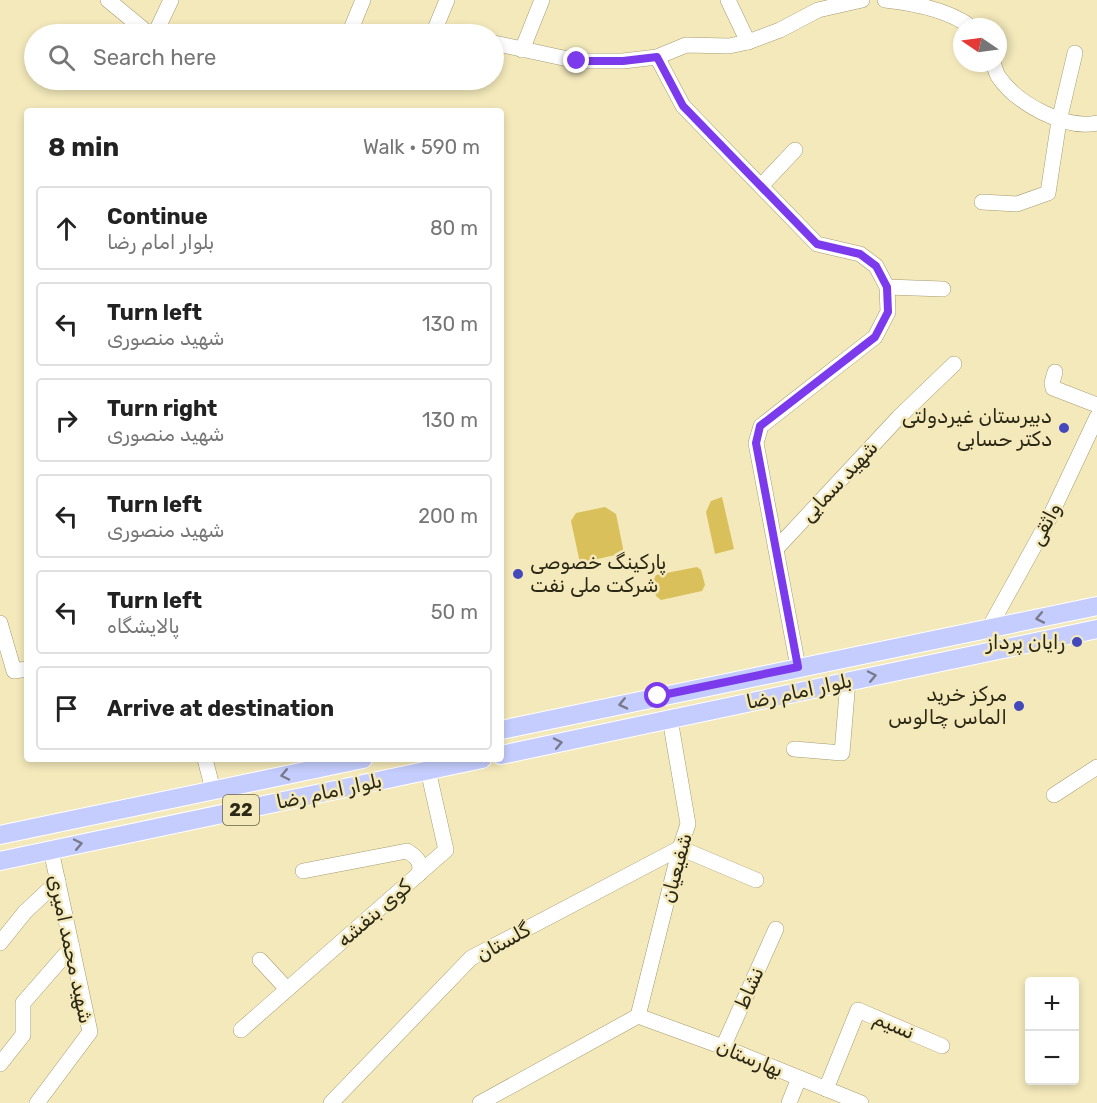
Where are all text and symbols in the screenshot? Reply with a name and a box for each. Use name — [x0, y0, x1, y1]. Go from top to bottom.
north arrow — [953, 18, 1007, 72]
search box — [24, 24, 504, 90]
icon: search — [45, 41, 78, 74]
text: Search here — [93, 44, 216, 71]
route end — [563, 47, 589, 73]
text: 8 min — [48, 132, 119, 163]
text: Walk · 590 m — [363, 135, 480, 159]
text: Continue — [107, 203, 208, 230]
icon: ahead — [50, 212, 83, 245]
text: 80 m — [430, 216, 478, 240]
text: بلوار امام رضا — [107, 230, 214, 254]
text: Turn left — [107, 299, 202, 326]
icon: left — [50, 308, 83, 341]
text: 130 m — [422, 312, 478, 336]
text: شهید منصوری — [107, 326, 225, 350]
text: Turn right — [107, 395, 217, 422]
icon: right — [50, 404, 83, 437]
place label: دبیرستان غیردولتی دکتر حسابی — [902, 404, 1052, 451]
text: 130 m — [422, 408, 478, 432]
marker: دبیرستان غیردولتی دکتر حسابی — [1057, 421, 1071, 435]
text: شهید منصوری — [107, 422, 225, 446]
street label: شهید سمایی — [795, 435, 883, 527]
text: Turn left — [107, 491, 202, 518]
street label: واثقی — [1024, 499, 1066, 549]
icon: left — [50, 500, 83, 533]
text: 200 m — [418, 504, 478, 528]
text: شهید منصوری — [107, 518, 225, 542]
place label: پارکینگ خصوصی شرکت ملی نفت — [530, 550, 666, 597]
marker: پارکینگ خصوصی شرکت ملی نفت — [511, 567, 525, 581]
text: Turn left — [107, 587, 202, 614]
icon: left — [50, 596, 83, 629]
text: 50 m — [431, 600, 478, 624]
one-way arrow — [1035, 611, 1045, 624]
text: پالایشگاه — [107, 614, 180, 638]
place label: رایان پرداز — [985, 630, 1065, 656]
marker: رایان پرداز — [1070, 635, 1084, 649]
street label: بلوار امام رضا — [744, 668, 854, 716]
one-way arrow — [867, 670, 877, 683]
route start — [644, 682, 670, 708]
place label: مرکز خرید الماس چالوس — [888, 682, 1007, 729]
icon: arrive — [50, 692, 83, 725]
text: Arrive at destination — [107, 695, 334, 722]
one-way arrow — [618, 697, 628, 710]
marker: مرکز خرید الماس چالوس — [1012, 699, 1026, 713]
one-way arrow — [553, 737, 563, 750]
street label: بلوار امام رضا — [274, 768, 384, 816]
one-way arrow — [280, 768, 290, 781]
road number: 22 — [223, 795, 259, 825]
street label: شفیعیان — [655, 830, 697, 906]
one-way arrow — [72, 838, 82, 851]
street label: شهید محمد امیری — [43, 872, 99, 1026]
street label: کوی بنفشه — [332, 874, 416, 952]
street label: گلستان — [472, 917, 534, 967]
street label: نشاط — [729, 963, 769, 1013]
map controls — [1025, 977, 1079, 1085]
button: + — [1025, 977, 1079, 1031]
street label: نسیم — [869, 1006, 918, 1045]
button: − — [1025, 1031, 1079, 1085]
street label: بهارستان — [713, 1034, 787, 1082]

